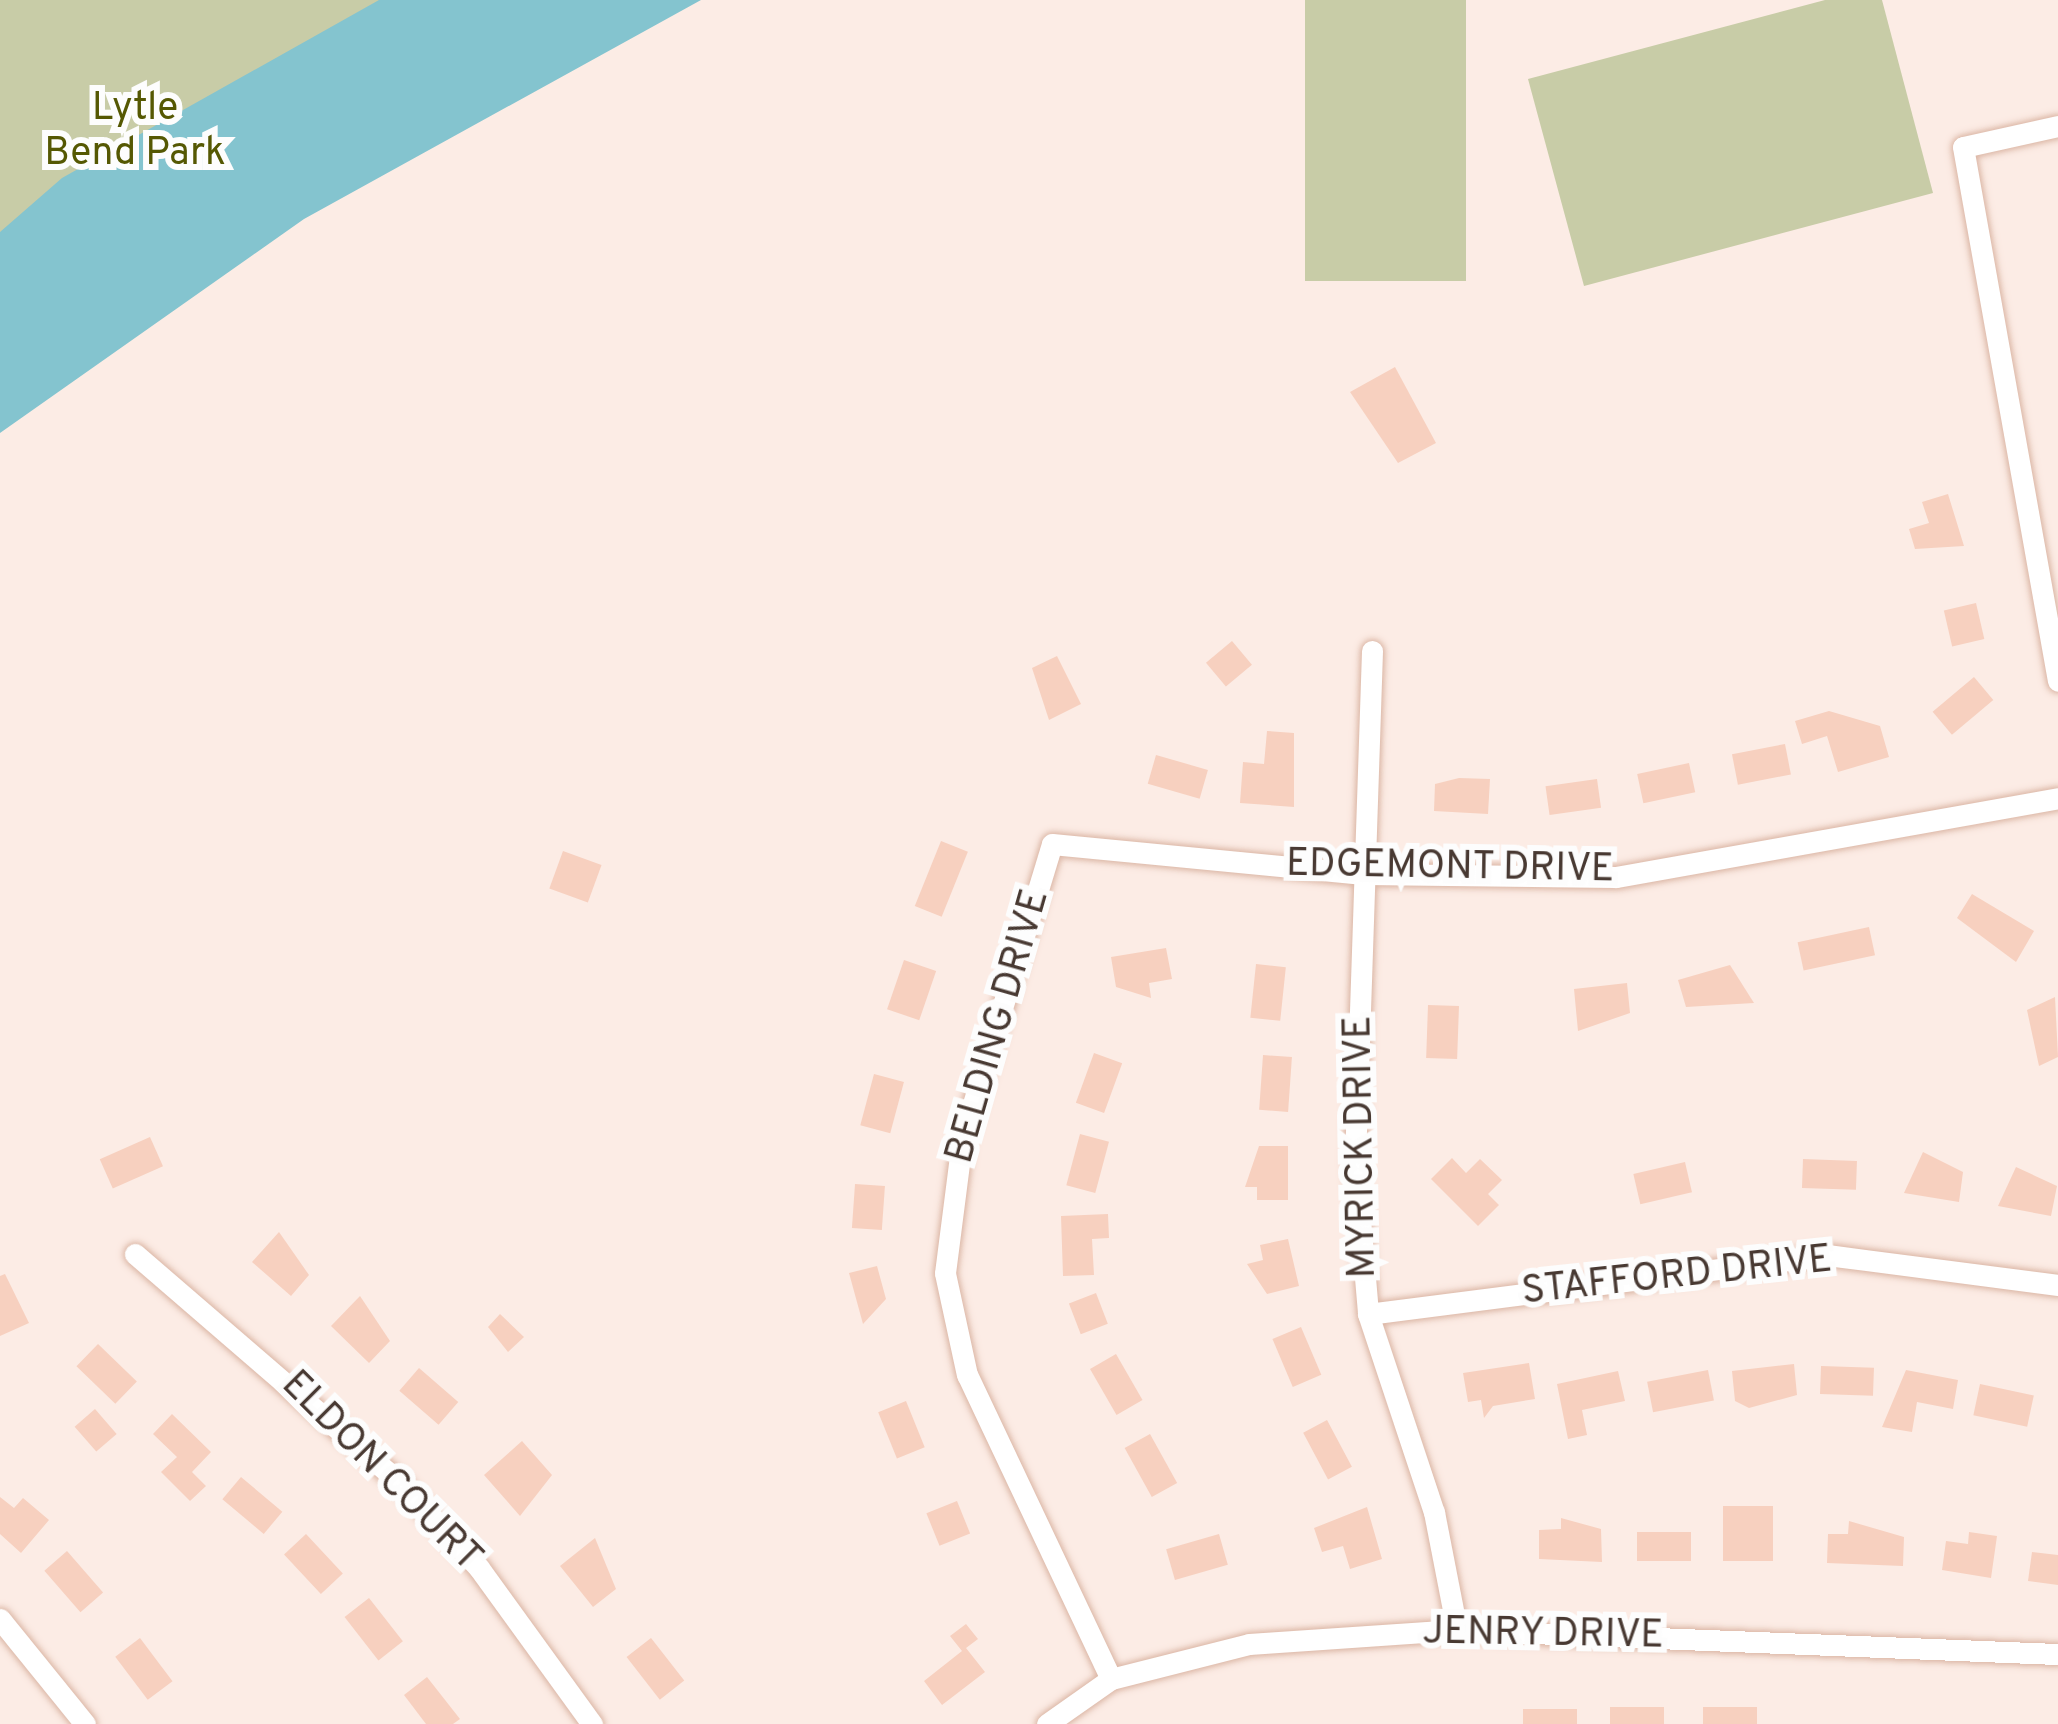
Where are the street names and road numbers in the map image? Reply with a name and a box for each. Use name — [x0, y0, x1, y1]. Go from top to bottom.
street label: EDGEMONT DRIVE — [1285, 843, 1615, 895]
street label: BELDING DRIVE — [939, 885, 1061, 1169]
street label: MYRICK DRIVE — [1337, 1015, 1389, 1279]
street label: STAFFORD DRIVE — [1520, 1238, 1834, 1318]
street label: ELDON COURT — [270, 1363, 490, 1583]
street label: JENRY DRIVE — [1421, 1610, 1665, 1662]

